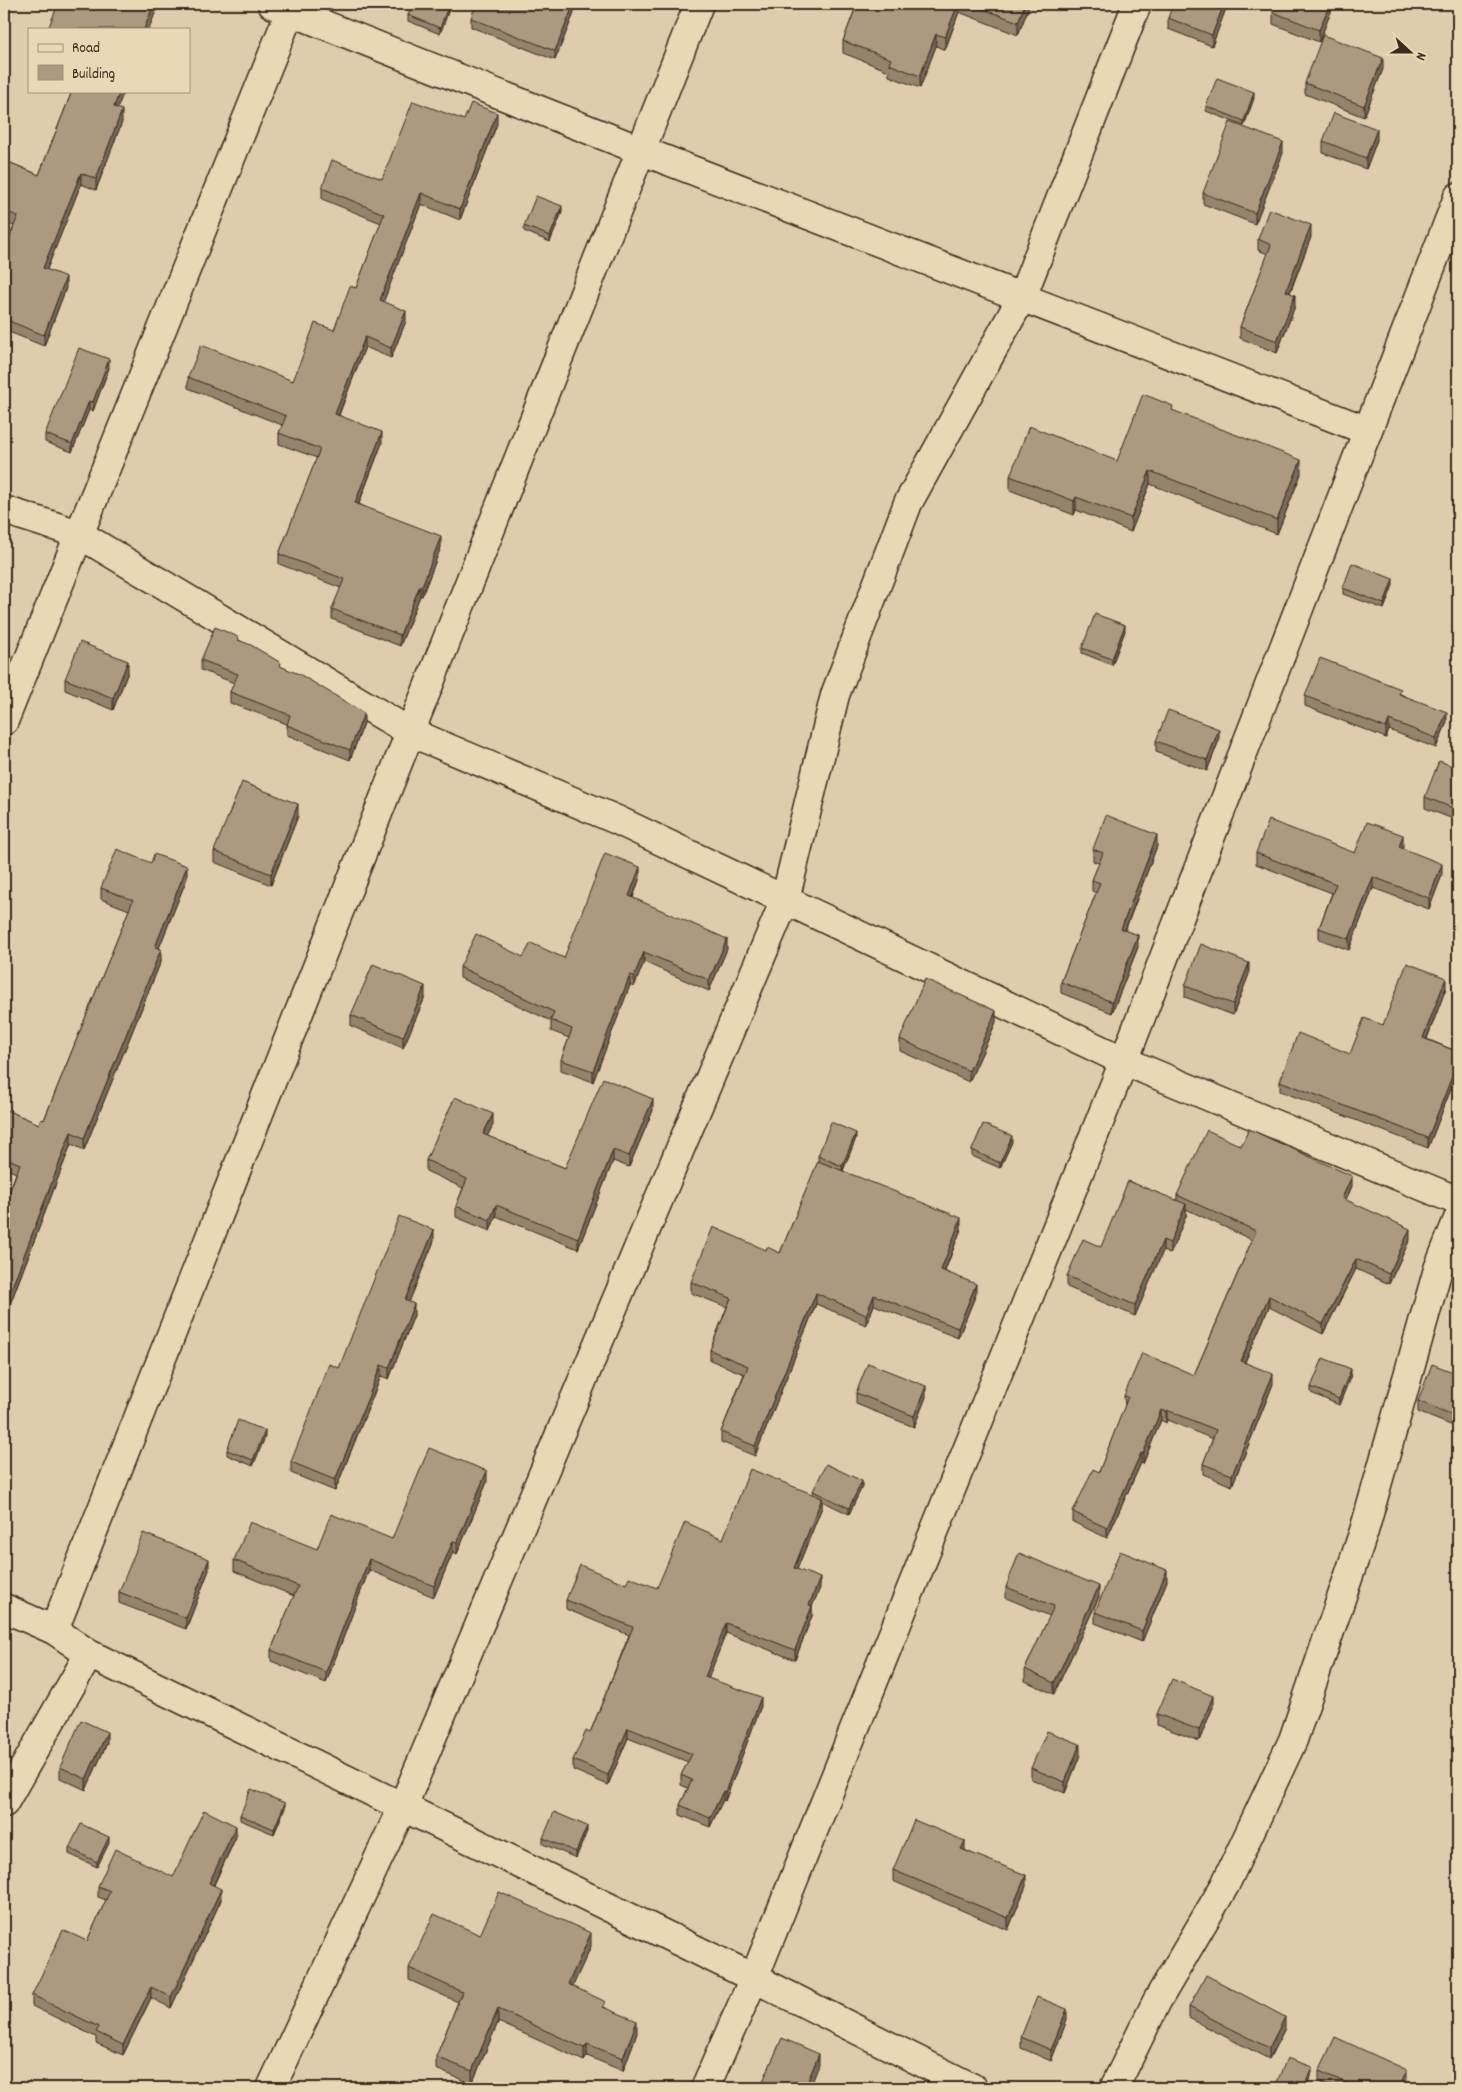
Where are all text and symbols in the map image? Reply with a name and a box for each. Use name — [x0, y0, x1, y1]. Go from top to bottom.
legend — [28, 28, 190, 92]
north arrow — [1384, 28, 1434, 78]
text: Road — [72, 38, 100, 60]
text: N — [1410, 49, 1431, 63]
text: Building — [72, 64, 115, 86]

